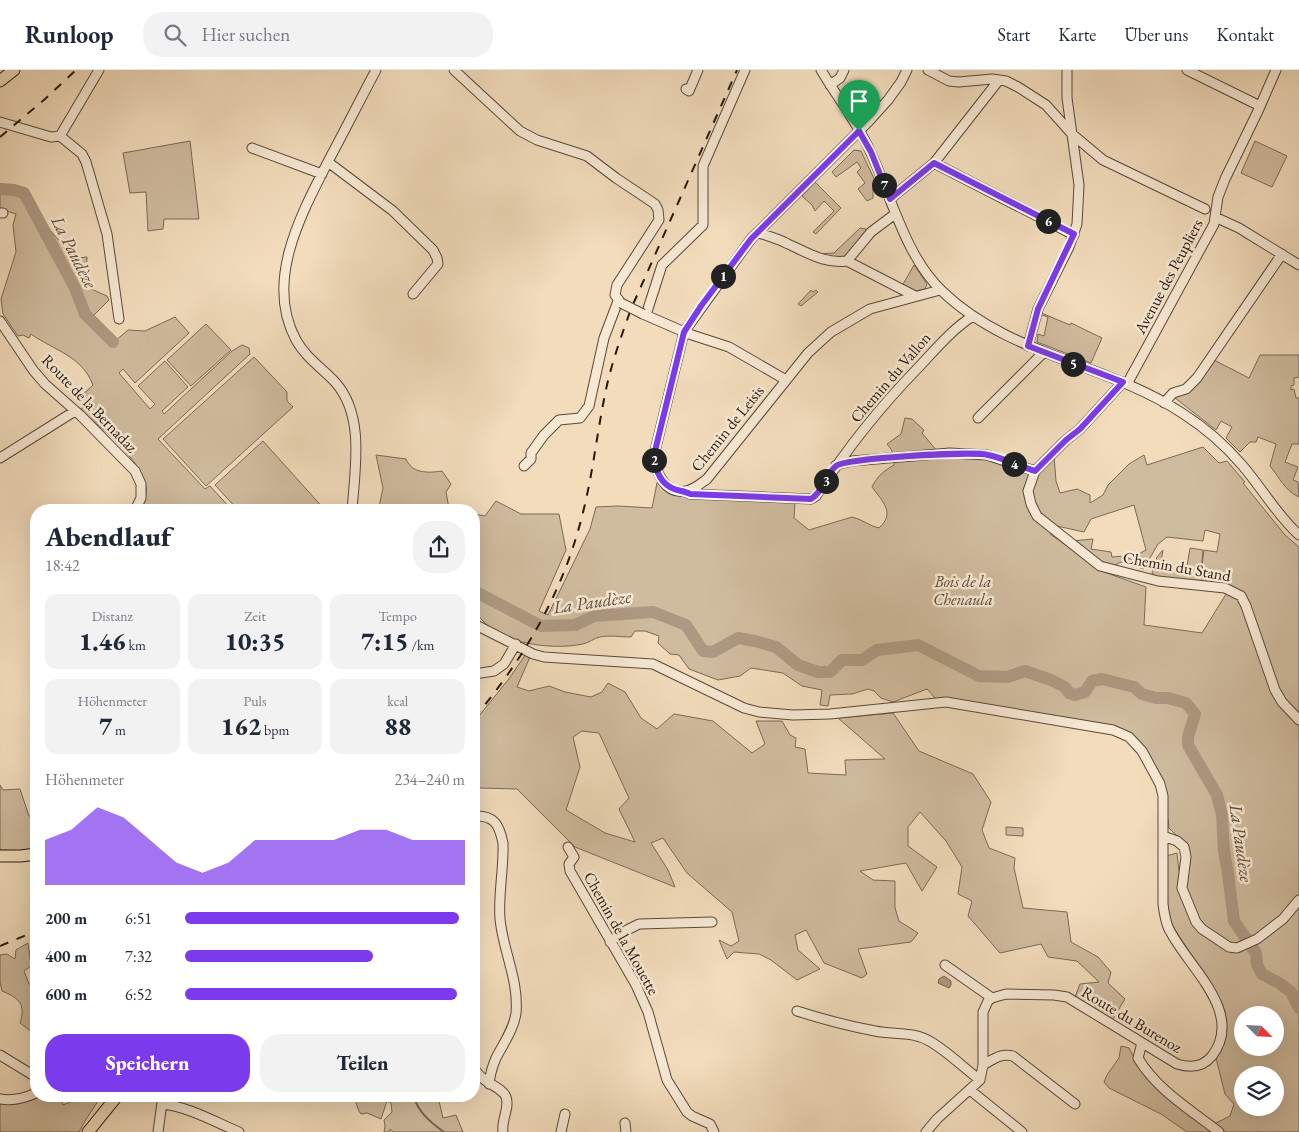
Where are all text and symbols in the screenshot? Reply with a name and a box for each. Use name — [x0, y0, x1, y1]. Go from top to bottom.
search box — [143, 12, 493, 57]
text: Runloop — [25, 19, 113, 50]
icon: search — [161, 21, 189, 49]
text: Hier suchen — [201, 22, 290, 47]
text: Start — [997, 23, 1030, 46]
text: Karte — [1058, 23, 1096, 46]
text: Über uns — [1124, 23, 1188, 46]
text: Kontakt — [1216, 23, 1274, 46]
pin — [838, 80, 880, 131]
icon: arrive — [845, 87, 873, 115]
pin: 7 — [872, 172, 896, 198]
text: 7 — [881, 176, 888, 194]
pin: 6 — [1036, 208, 1060, 234]
water label: La Paudèze — [46, 211, 103, 293]
text: 6 — [1045, 212, 1052, 230]
street label: Avenue des Peupliers — [1129, 215, 1208, 338]
pin: 1 — [710, 264, 736, 288]
text: 1 — [720, 267, 727, 285]
street label: Chemin du Vallon — [845, 327, 936, 427]
street label: Route de la Bernadaz — [37, 350, 142, 457]
pin: 5 — [1060, 352, 1086, 376]
text: 5 — [1070, 355, 1077, 373]
street label: Chemin de Leisis — [686, 381, 769, 476]
pin: 2 — [642, 448, 666, 472]
text: 2 — [651, 451, 658, 469]
pin: 4 — [1002, 452, 1026, 476]
text: 4 — [1011, 455, 1018, 473]
pin: 3 — [814, 468, 838, 494]
text: 3 — [823, 472, 830, 490]
text: Abendlauf — [45, 518, 171, 554]
button: share — [413, 521, 465, 573]
street label: Chemin du Stand — [1121, 547, 1233, 586]
text: 18:42 — [45, 555, 80, 576]
park label: Bois de la Chenaula — [933, 571, 993, 610]
water label: La Paudèze — [550, 585, 633, 619]
text: Distanz — [92, 607, 133, 625]
text: Zeit — [244, 607, 266, 625]
text: Tempo — [378, 607, 417, 625]
text: 1.46 — [79, 625, 126, 657]
text: 10:35 — [224, 625, 286, 657]
text: 7:15 — [361, 625, 409, 657]
text: km — [126, 636, 146, 654]
text: /km — [409, 636, 434, 654]
text: Höhenmeter — [78, 692, 147, 710]
text: Puls — [243, 692, 266, 710]
text: kcal — [387, 692, 408, 710]
text: 7 — [99, 710, 112, 742]
text: 162 — [221, 710, 261, 742]
text: 88 — [384, 710, 411, 742]
text: m — [112, 721, 126, 739]
text: bpm — [261, 721, 289, 739]
text: Höhenmeter — [45, 769, 124, 790]
text: 234–240 m — [394, 769, 465, 790]
water label: La Paudèze — [1224, 801, 1258, 884]
street label: Chemin de la Mouette — [579, 868, 664, 999]
text: 200 m — [45, 908, 87, 929]
text: 6:51 — [125, 908, 152, 929]
text: 400 m — [45, 946, 87, 967]
text: 7:32 — [125, 946, 152, 967]
street label: Route du Burenoz — [1078, 981, 1186, 1058]
text: 600 m — [45, 984, 87, 1005]
text: 6:52 — [125, 984, 152, 1005]
north arrow — [1234, 1006, 1284, 1056]
map controls — [1234, 1006, 1284, 1116]
button: Speichern — [45, 1034, 250, 1092]
button: Teilen — [260, 1034, 465, 1092]
button: layers — [1234, 1066, 1284, 1116]

